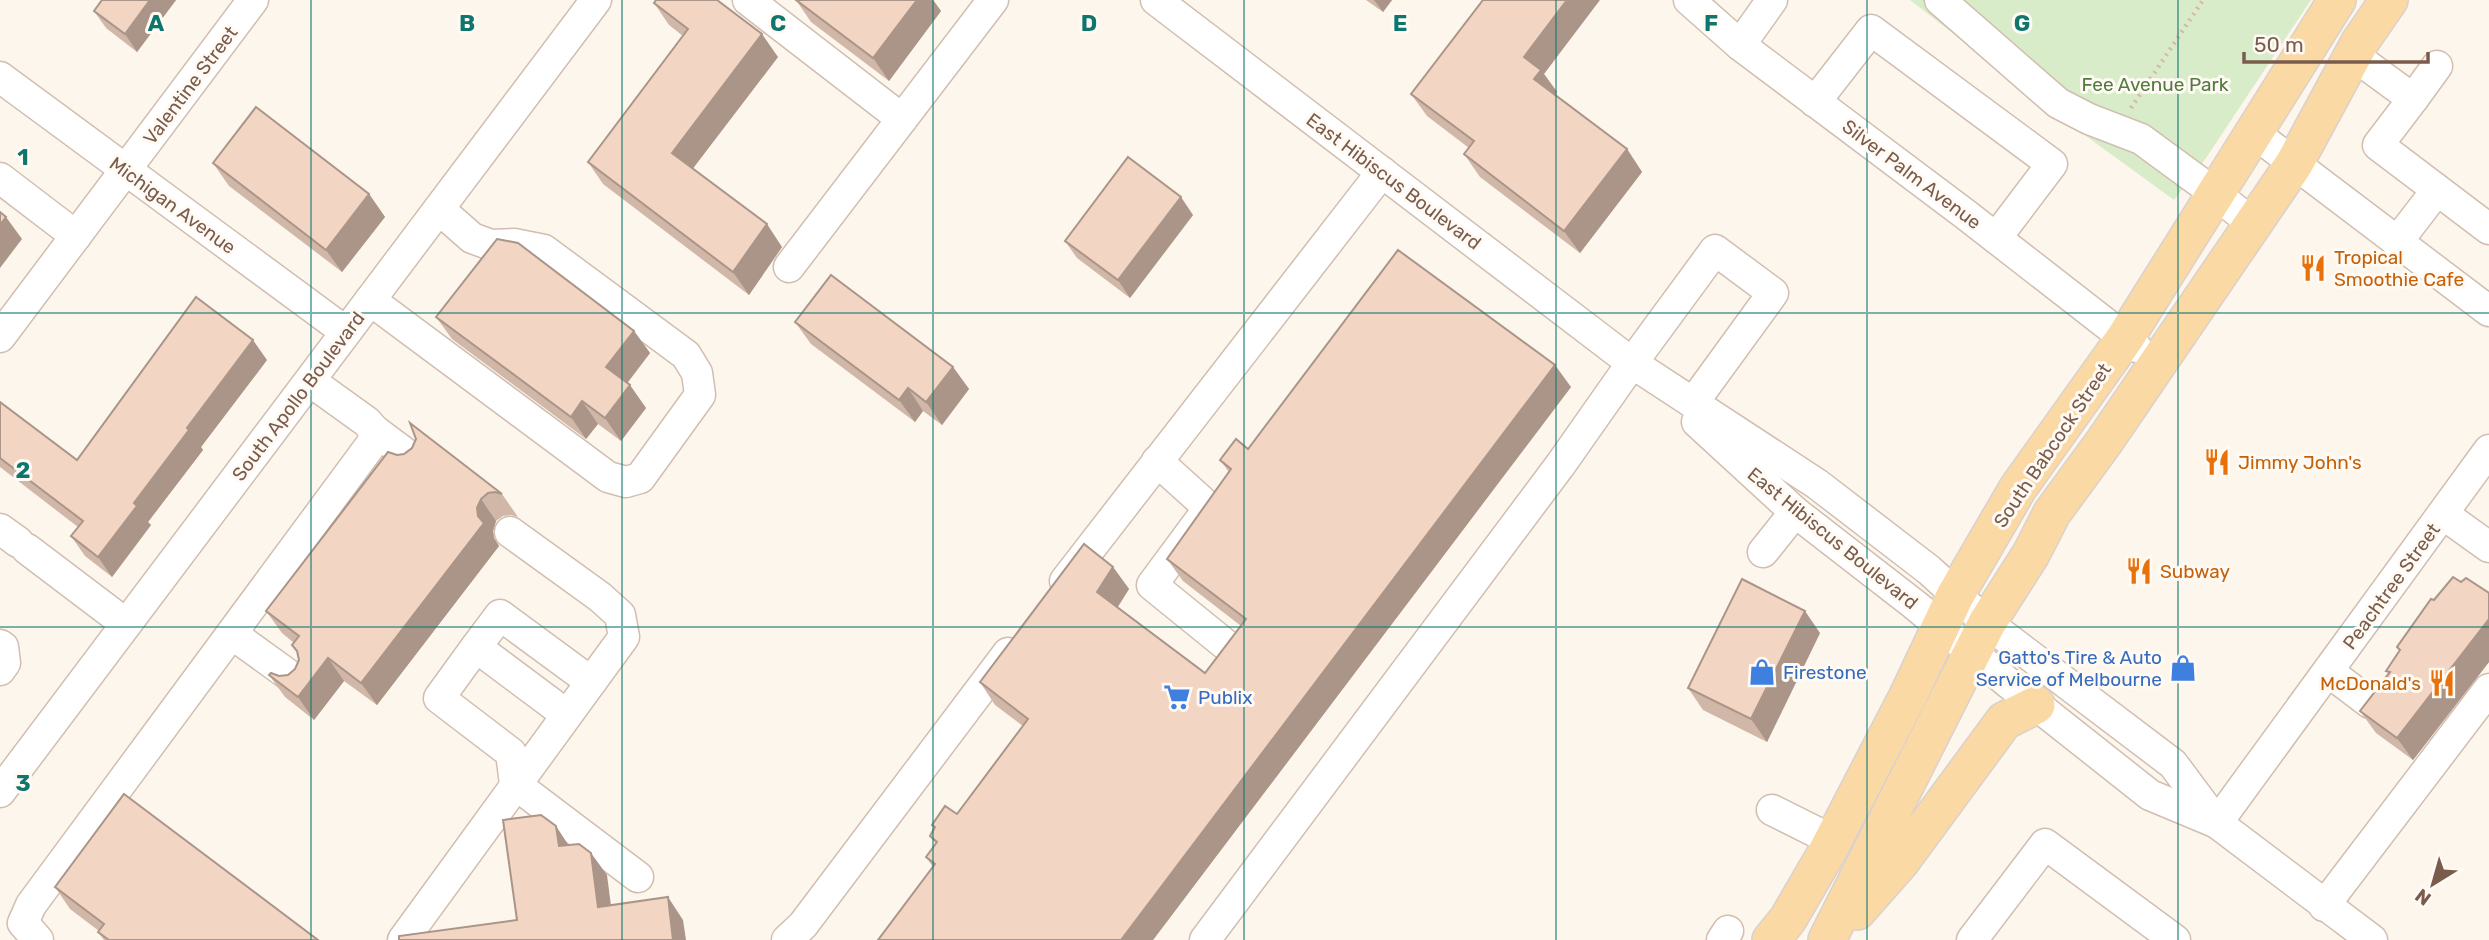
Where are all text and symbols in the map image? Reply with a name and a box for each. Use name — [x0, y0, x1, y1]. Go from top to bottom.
text: A — [148, 9, 165, 37]
text: B — [459, 9, 475, 37]
text: C — [770, 9, 786, 37]
text: D — [1081, 9, 1097, 37]
text: E — [1393, 9, 1407, 37]
text: F — [1704, 9, 1718, 37]
text: G — [2014, 9, 2030, 37]
street label: Valentine Street — [138, 21, 243, 149]
scale bar — [2244, 21, 2428, 65]
text: 50 m — [2254, 32, 2304, 57]
park label: Fee Avenue Park — [2081, 73, 2229, 96]
street label: East Hibiscus Boulevard — [1302, 108, 1486, 255]
street label: Silver Palm Avenue — [1838, 115, 1986, 234]
text: 1 — [17, 143, 29, 171]
street label: Michigan Avenue — [105, 152, 240, 259]
place label: Tropical Smoothie Cafe — [2334, 246, 2464, 291]
restaurant icon: Tropical Smoothie Cafe — [2298, 253, 2328, 283]
street label: South Apollo Boulevard — [227, 307, 370, 485]
street label: South Babcock Street — [1989, 358, 2116, 532]
restaurant icon: Jimmy John's — [2202, 447, 2232, 477]
place label: Jimmy John's — [2238, 451, 2362, 474]
text: 2 — [16, 456, 30, 484]
street label: East Hibiscus Boulevard — [1743, 463, 1923, 614]
street label: Peachtree Street — [2338, 518, 2445, 654]
restaurant icon: Subway — [2124, 556, 2154, 586]
place label: Subway — [2160, 560, 2230, 583]
place label: Gatto's Tire & Auto Service of Melbourne — [1976, 646, 2162, 691]
shop icon: Gatto's Tire & Auto Service of Melbourne — [2168, 653, 2198, 683]
shop icon: Firestone — [1747, 657, 1777, 687]
place label: Firestone — [1783, 661, 1867, 684]
restaurant icon: McDonald's — [2427, 668, 2457, 698]
place label: McDonald's — [2320, 672, 2421, 695]
supermarket icon: Publix — [1162, 682, 1192, 712]
place label: Publix — [1198, 686, 1252, 709]
text: 3 — [15, 769, 31, 797]
north arrow — [2398, 849, 2468, 919]
text: N — [2411, 884, 2435, 910]

